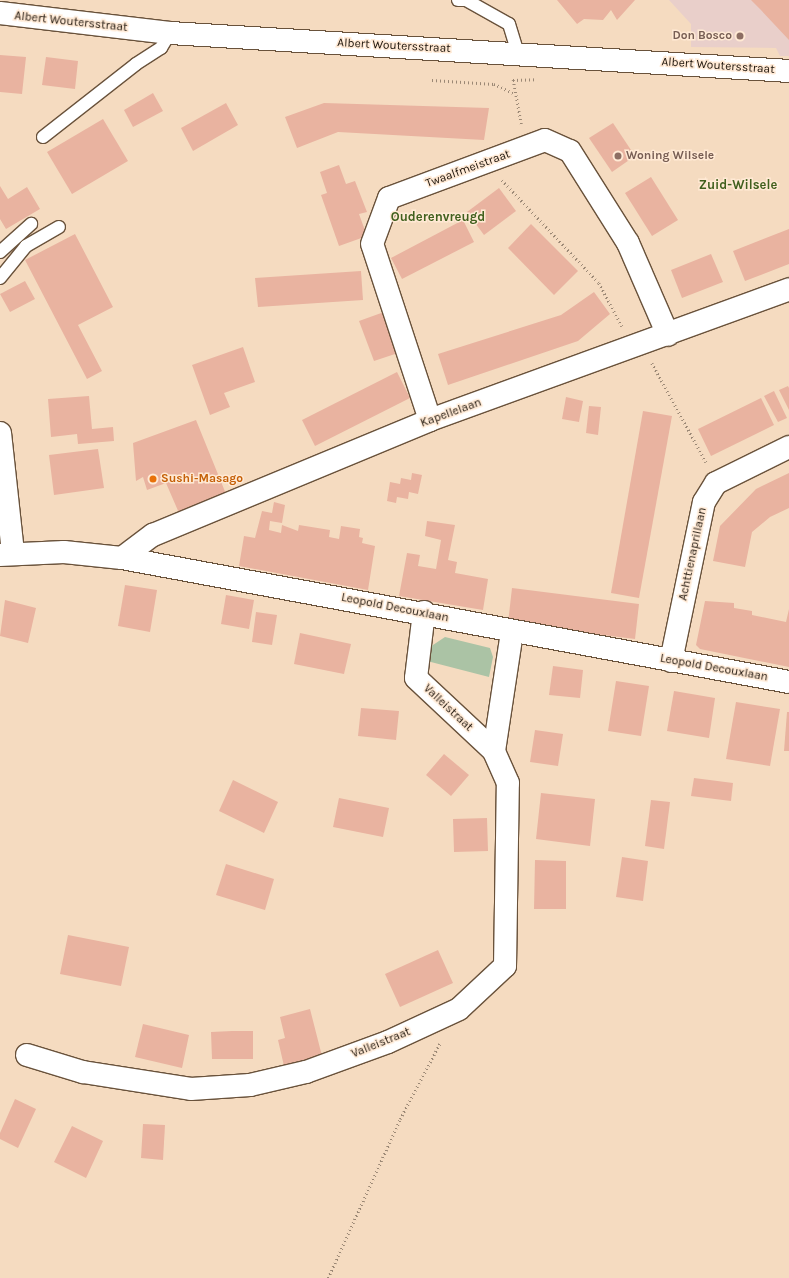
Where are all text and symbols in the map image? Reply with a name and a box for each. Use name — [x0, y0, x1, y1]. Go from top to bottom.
street label: Albert Woutersstraat — [14, 9, 128, 35]
place label: Don Bosco — [672, 29, 732, 43]
marker: Don Bosco — [735, 31, 745, 41]
street label: Albert Woutersstraat — [337, 36, 451, 56]
street label: Albert Woutersstraat — [661, 55, 775, 77]
street label: Twaalfmeistraat — [424, 147, 512, 191]
place label: Woning Wilsele — [626, 149, 714, 163]
marker: Woning Wilsele — [613, 151, 623, 161]
district label: Zuid-Wilsele — [699, 177, 777, 193]
district label: Ouderenvreugd — [391, 209, 485, 225]
street label: Kapellelaan — [419, 395, 483, 431]
place label: Sushi-Masago — [161, 472, 243, 486]
marker: Sushi-Masago — [148, 474, 158, 484]
street label: Achttienaprillaan — [676, 506, 710, 602]
street label: Leopold Decouxlaan — [340, 591, 450, 625]
street label: Leopold Decouxlaan — [659, 651, 769, 685]
street label: Valleistraat — [420, 681, 476, 735]
street label: Valleistraat — [349, 1025, 413, 1061]

